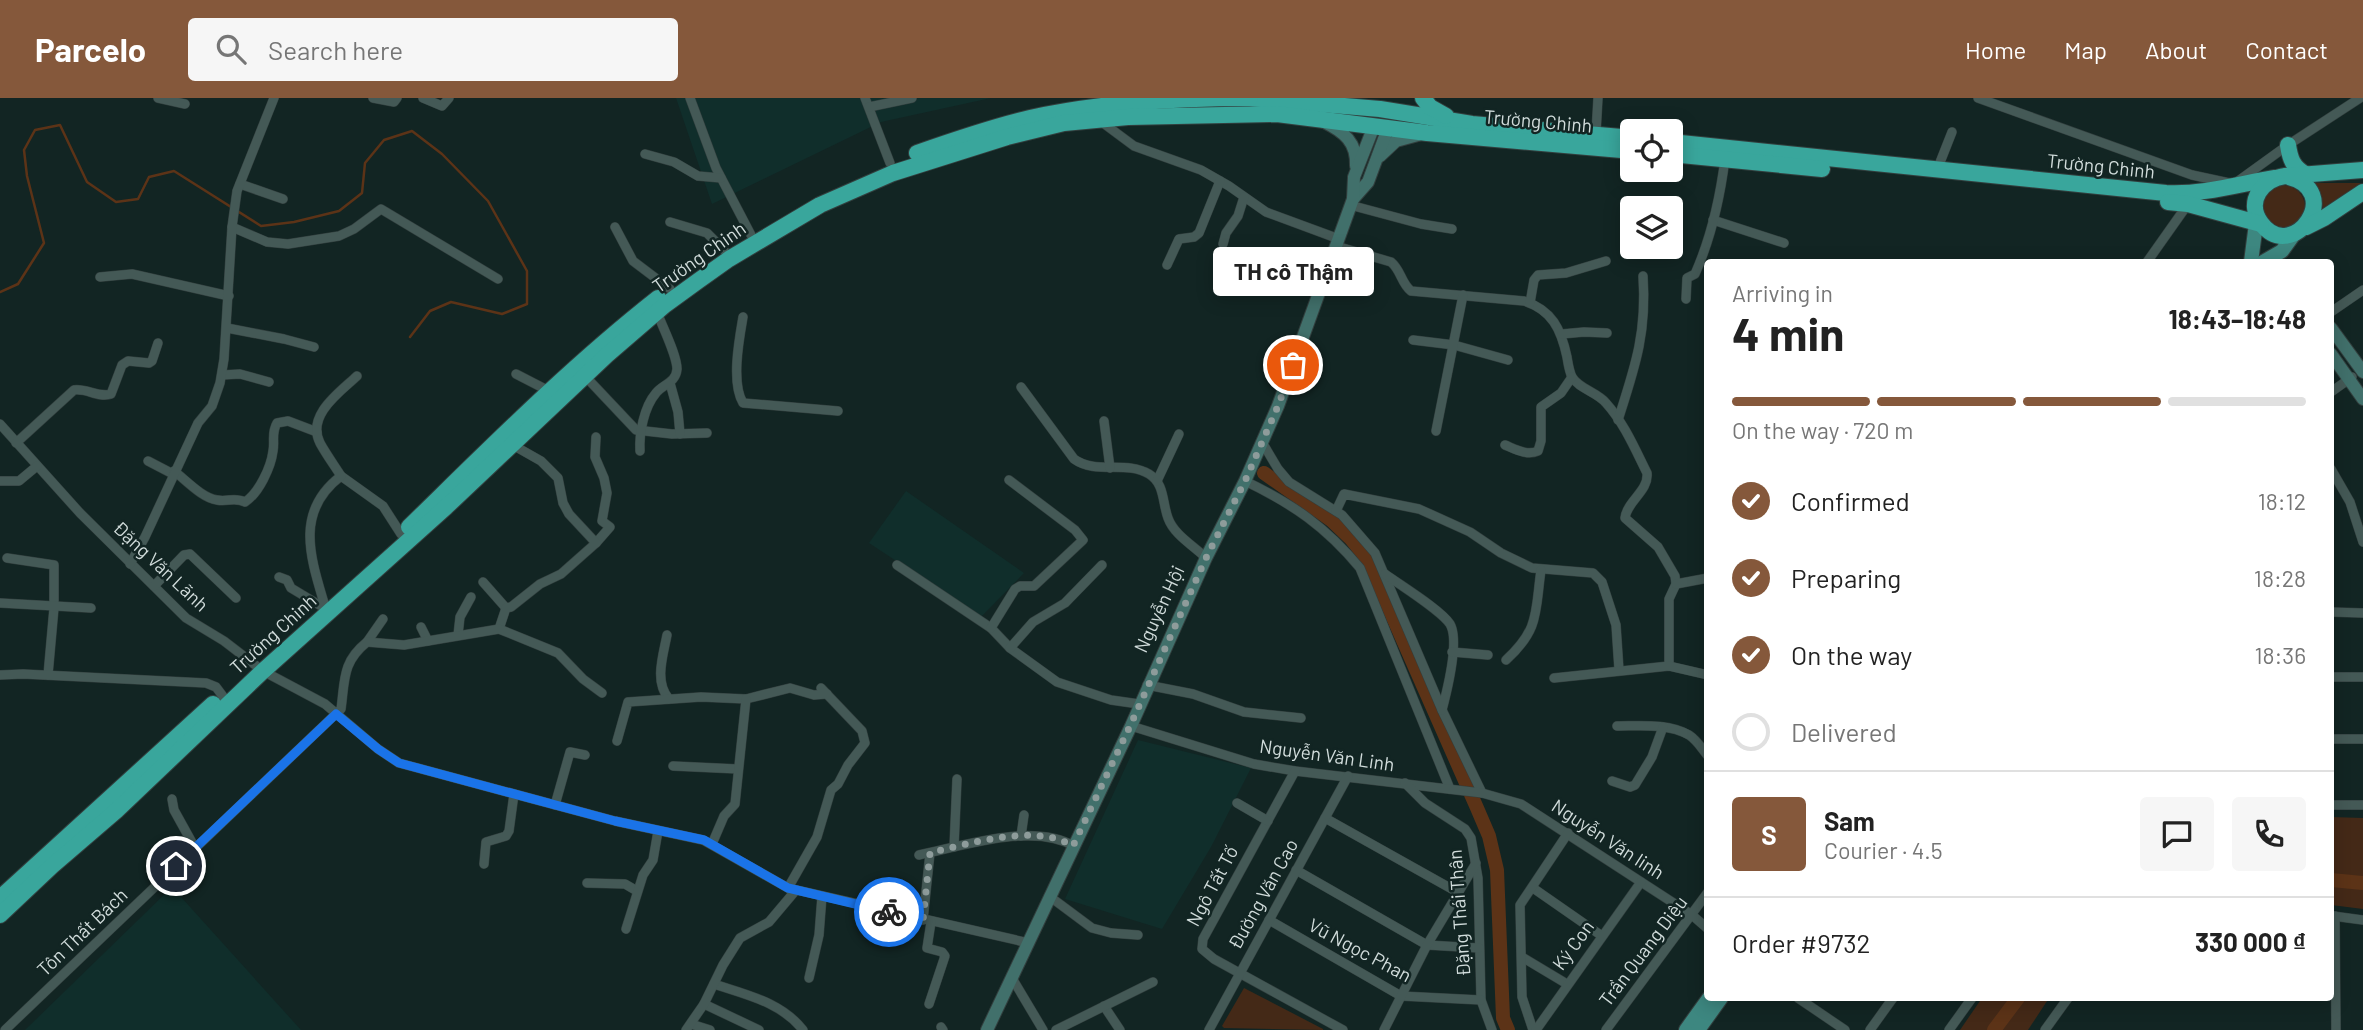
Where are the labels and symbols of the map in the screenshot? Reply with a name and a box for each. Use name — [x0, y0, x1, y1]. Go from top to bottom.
street label: Trường Chinh — [1483, 104, 1593, 137]
street label: Trường Chinh — [2046, 148, 2156, 183]
street label: Trường Chinh — [648, 216, 750, 297]
callout: TH cô Thậm — [1212, 246, 1374, 295]
pin — [1263, 335, 1323, 395]
street label: Đặng Văn Lãnh — [109, 516, 214, 616]
street label: Nguyễn Hội — [1128, 562, 1189, 656]
street label: Trường Chinh — [225, 589, 321, 678]
street label: Nguyễn Văn Linh — [1258, 734, 1396, 775]
street label: Nguyễn Văn linh — [1548, 794, 1669, 883]
street label: Đường Văn Cao — [1223, 834, 1302, 953]
pin — [146, 836, 206, 896]
street label: Ngô Tất Tố — [1181, 842, 1242, 930]
street label: Đặng Thái Thân — [1443, 849, 1474, 977]
courier — [854, 877, 924, 947]
street label: Tôn Thất Bách — [32, 883, 132, 980]
street label: Trần Quang Diệu — [1594, 891, 1692, 1010]
street label: Vũ Ngọc Phan — [1305, 913, 1416, 986]
street label: Ký Con — [1547, 915, 1598, 974]

